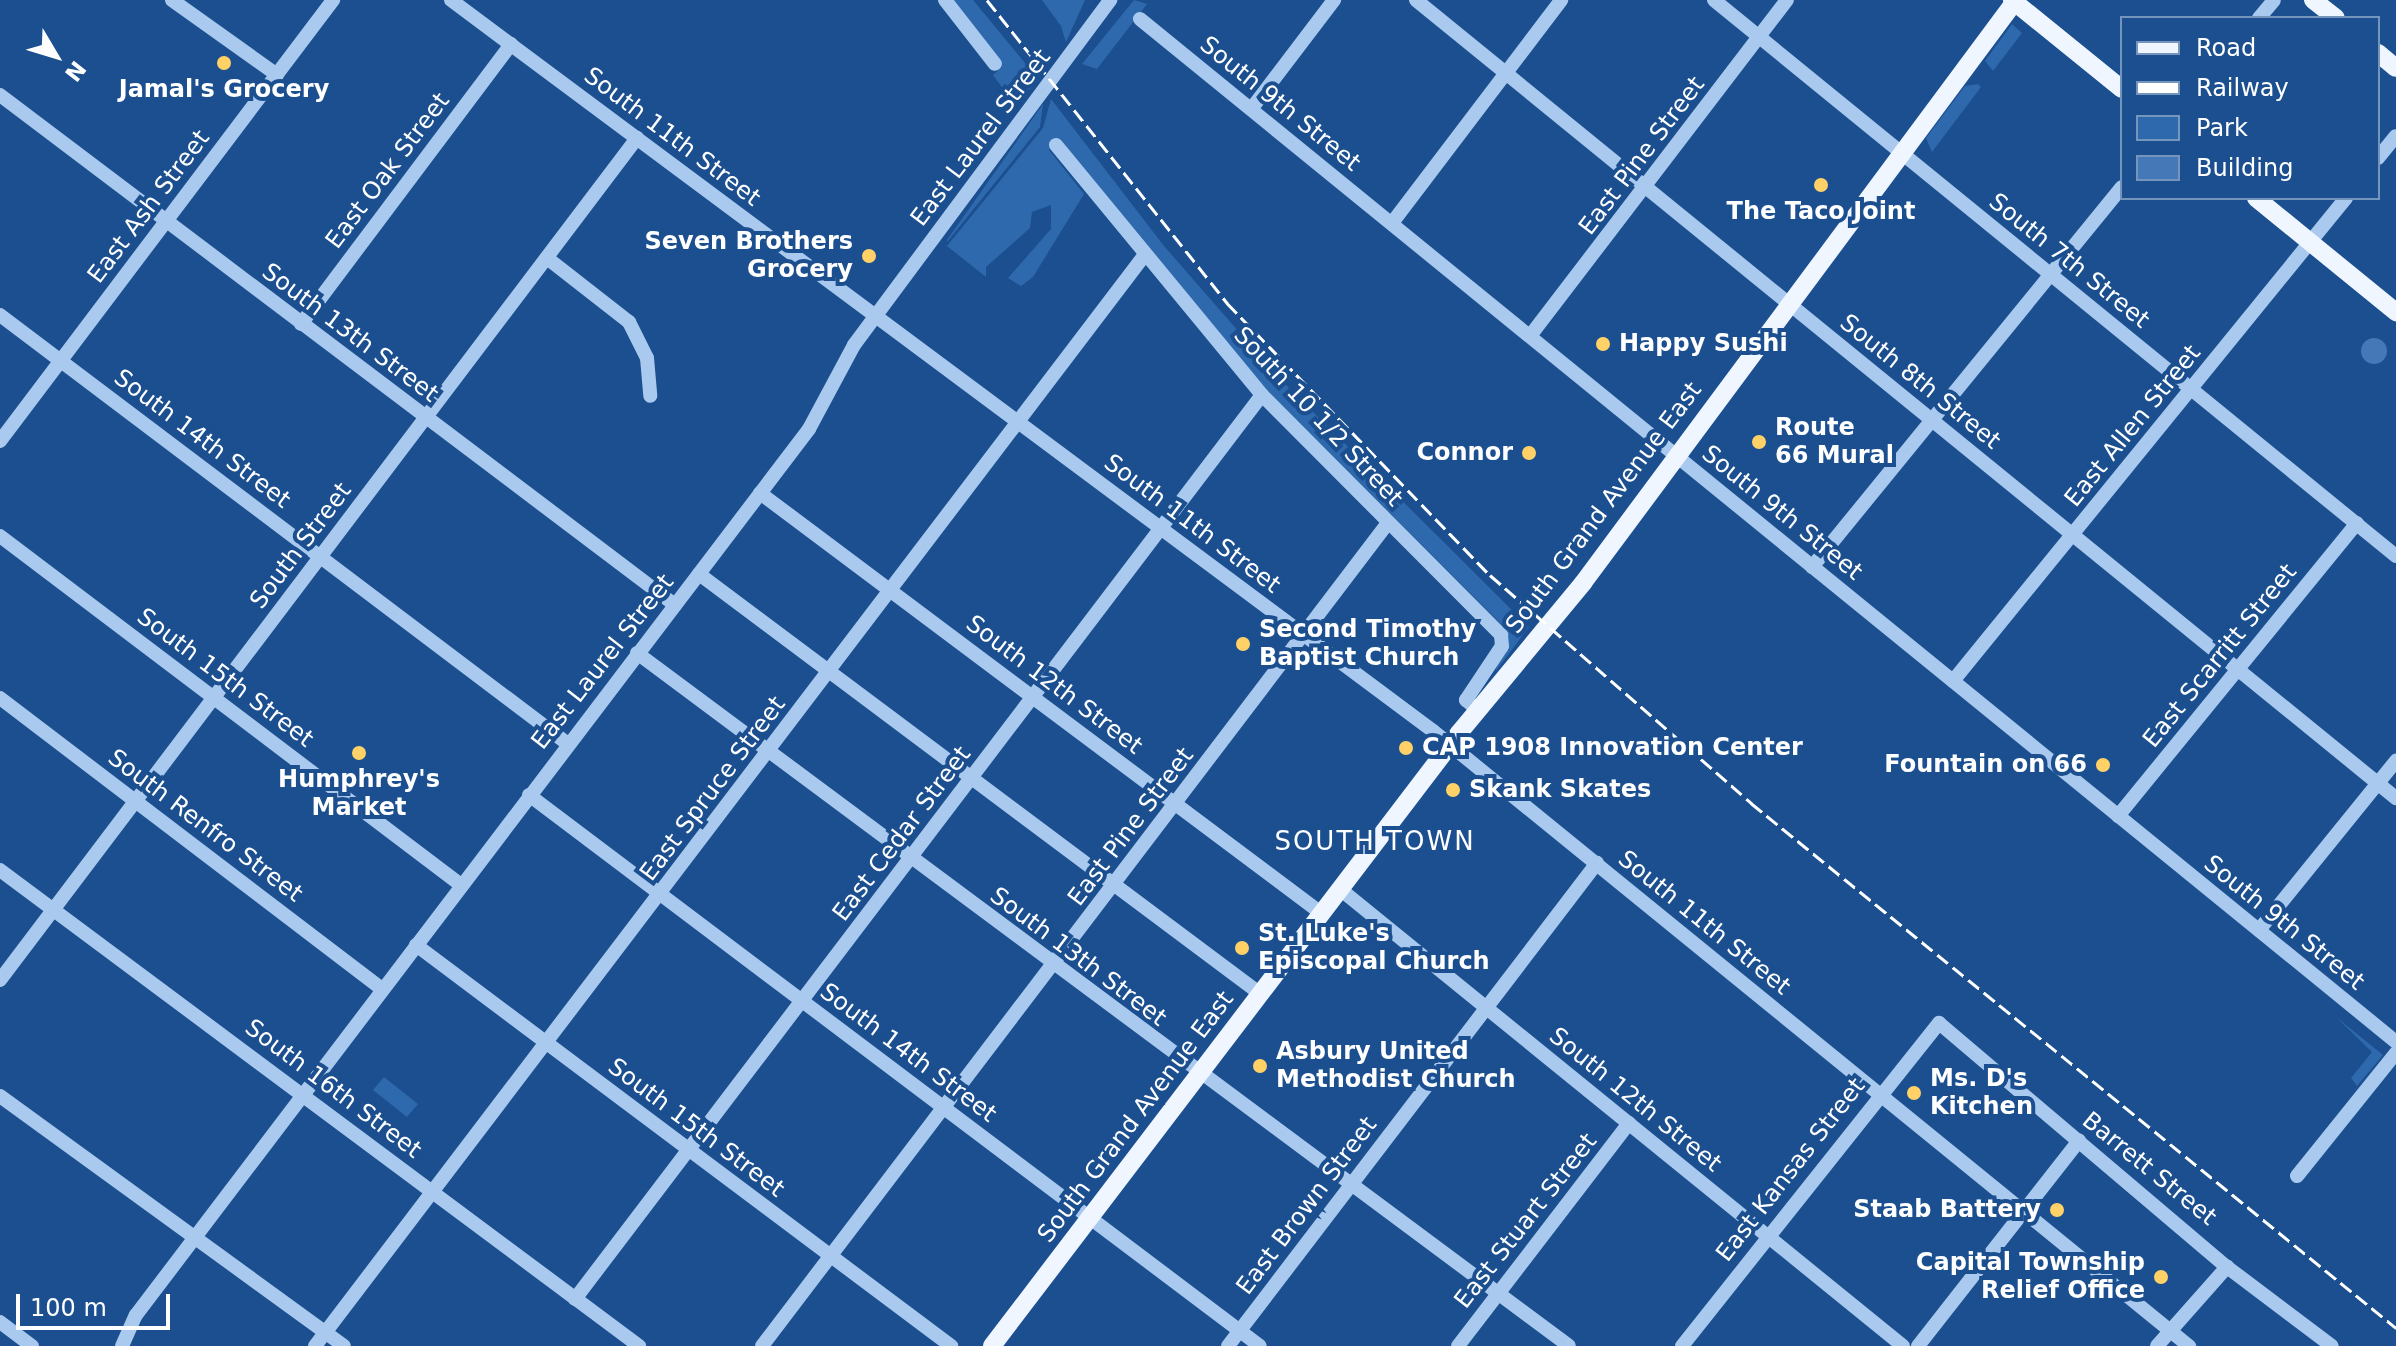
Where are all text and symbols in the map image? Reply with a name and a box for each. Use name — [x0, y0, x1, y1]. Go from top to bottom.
north arrow — [16, 16, 96, 96]
legend — [2120, 16, 2380, 200]
street label: South 9th Street — [1194, 31, 1366, 177]
text: Road — [2196, 34, 2256, 62]
street label: East Laurel Street — [905, 44, 1057, 232]
marker: Jamal's Grocery — [215, 54, 233, 72]
text: N — [60, 56, 91, 86]
street label: South 11th Street — [578, 61, 766, 213]
street label: East Pine Street — [1573, 71, 1711, 241]
text: Railway — [2196, 74, 2289, 102]
place label: Jamal's Grocery — [119, 76, 329, 104]
street label: East Oak Street — [320, 87, 456, 255]
text: Park — [2196, 114, 2248, 142]
street label: East Ash Street — [82, 125, 216, 289]
text: Building — [2196, 154, 2293, 182]
marker: The Taco Joint — [1812, 176, 1830, 194]
street label: South 7th Street — [1983, 188, 2155, 334]
place label: The Taco Joint — [1727, 198, 1915, 226]
place label: Seven Brothers Grocery — [644, 228, 853, 284]
marker: Seven Brothers Grocery — [860, 247, 878, 265]
street label: South 13th Street — [256, 257, 444, 409]
street label: South 8th Street — [1834, 309, 2006, 455]
street label: South 10 1/2 Street — [1227, 321, 1409, 513]
place label: Happy Sushi — [1619, 330, 1788, 358]
marker: Happy Sushi — [1594, 335, 1612, 353]
street label: East Allen Street — [2059, 339, 2207, 513]
street label: South 14th Street — [108, 363, 296, 515]
street label: South Grand Avenue East — [1500, 377, 1708, 639]
place label: Route 66 Mural — [1775, 414, 1894, 470]
marker: Route 66 Mural — [1750, 433, 1768, 451]
place label: Connor — [1416, 439, 1513, 467]
street label: South 9th Street — [1696, 440, 1868, 586]
marker: Connor — [1520, 444, 1538, 462]
street label: South 11th Street — [1098, 448, 1286, 600]
street label: South Street — [244, 477, 358, 615]
street label: East Scarritt Street — [2137, 558, 2303, 754]
street label: East Laurel Street — [526, 569, 680, 755]
street label: South 15th Street — [131, 602, 319, 754]
street label: South 12th Street — [960, 609, 1148, 761]
place label: Second Timothy Baptist Church — [1259, 616, 1476, 672]
marker: Second Timothy Baptist Church — [1234, 635, 1252, 653]
street label: East Spruce Street — [634, 691, 792, 887]
place label: CAP 1908 Innovation Center — [1422, 734, 1803, 762]
marker: CAP 1908 Innovation Center — [1397, 739, 1415, 757]
street label: East Cedar Street — [827, 741, 977, 927]
street label: East Pine Street — [1062, 742, 1200, 912]
street label: South Renfro Street — [102, 743, 308, 909]
marker: Humphrey's Market — [350, 744, 368, 762]
place label: Fountain on 66 — [1884, 751, 2087, 779]
marker: Fountain on 66 — [2094, 756, 2112, 774]
place label: Humphrey's Market — [278, 766, 440, 822]
place label: Skank Skates — [1469, 776, 1651, 804]
marker: Skank Skates — [1444, 781, 1462, 799]
district label: SOUTH TOWN — [1274, 826, 1476, 858]
street label: South 11th Street — [1612, 845, 1796, 1001]
street label: South 9th Street — [2198, 850, 2370, 996]
street label: South 13th Street — [984, 881, 1172, 1033]
place label: St. Luke's Episcopal Church — [1258, 920, 1490, 976]
marker: St. Luke's Episcopal Church — [1233, 939, 1251, 957]
street label: South 14th Street — [814, 977, 1002, 1129]
street label: South Grand Avenue East — [1032, 986, 1240, 1248]
street label: South 16th Street — [239, 1013, 427, 1165]
street label: South 12th Street — [1543, 1022, 1727, 1178]
place label: Asbury United Methodist Church — [1276, 1038, 1516, 1094]
street label: South 15th Street — [602, 1052, 790, 1204]
marker: Asbury United Methodist Church — [1251, 1057, 1269, 1075]
place label: Ms. D's Kitchen — [1930, 1065, 2033, 1121]
street label: East Kansas Street — [1710, 1073, 1872, 1267]
marker: Ms. D's Kitchen — [1905, 1084, 1923, 1102]
street label: Barrett Street — [2076, 1106, 2222, 1232]
street label: East Brown Street — [1231, 1111, 1383, 1301]
street label: East Stuart Street — [1449, 1128, 1603, 1314]
place label: Staab Battery — [1853, 1196, 2041, 1224]
marker: Staab Battery — [2048, 1201, 2066, 1219]
place label: Capital Township Relief Office — [1916, 1249, 2145, 1305]
marker: Capital Township Relief Office — [2152, 1268, 2170, 1286]
scale bar — [20, 1278, 174, 1328]
text: 100 m — [30, 1294, 107, 1322]

